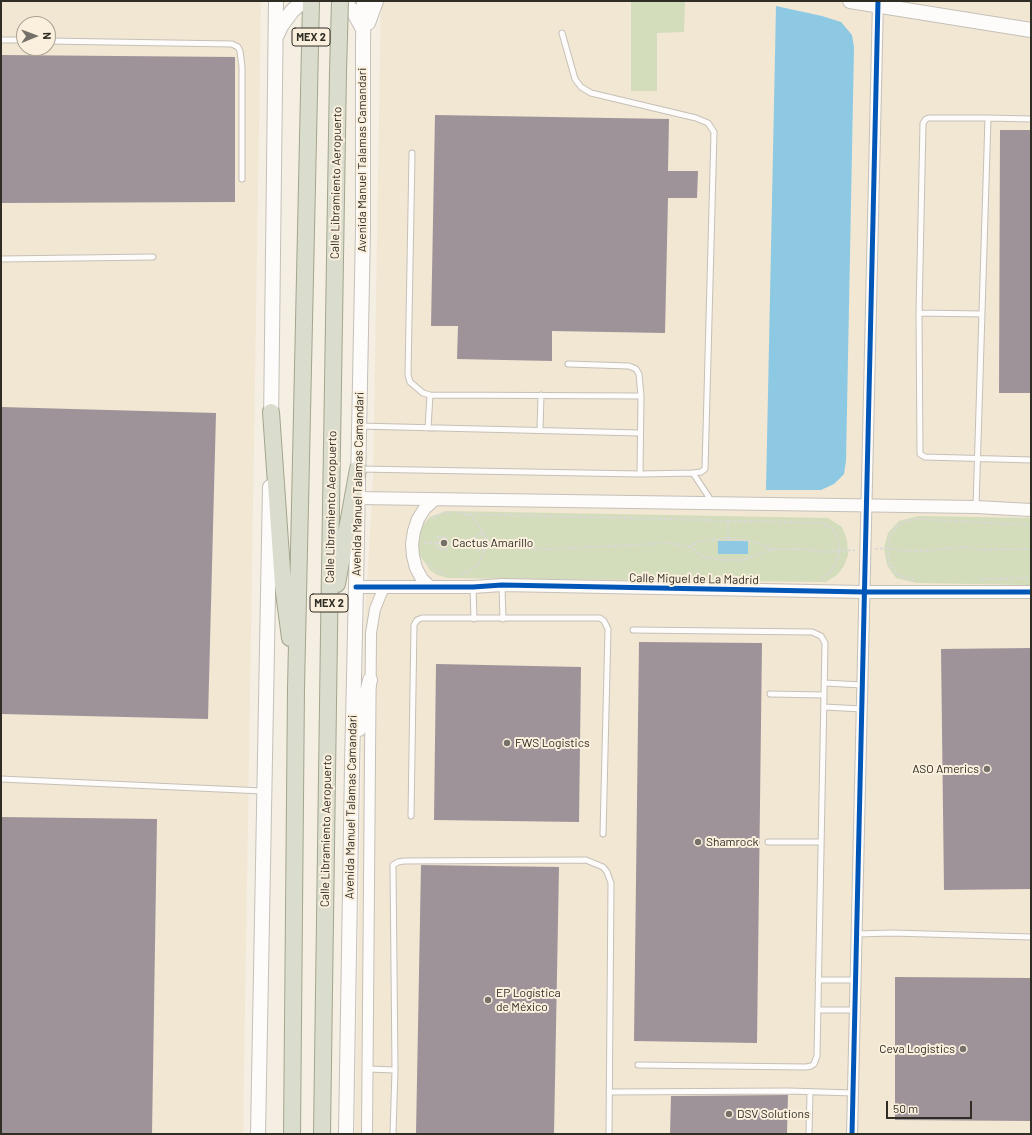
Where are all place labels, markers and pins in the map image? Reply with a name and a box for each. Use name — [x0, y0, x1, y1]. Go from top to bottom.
place label: Cactus Amarillo — [452, 536, 533, 550]
marker: Cactus Amarillo — [439, 538, 449, 548]
place label: FWS Logistics — [515, 736, 590, 750]
marker: FWS Logistics — [502, 738, 512, 748]
place label: ASO Americs — [912, 762, 979, 776]
marker: ASO Americs — [982, 764, 992, 774]
place label: Shamrock — [706, 835, 759, 849]
marker: Shamrock — [693, 837, 703, 847]
place label: EP Logística de México — [496, 986, 561, 1014]
marker: EP Logística de México — [483, 995, 493, 1005]
place label: Ceva Logistics — [879, 1042, 955, 1056]
marker: Ceva Logistics — [958, 1044, 968, 1054]
place label: DSV Solutions — [737, 1107, 810, 1121]
marker: DSV Solutions — [724, 1109, 734, 1119]

